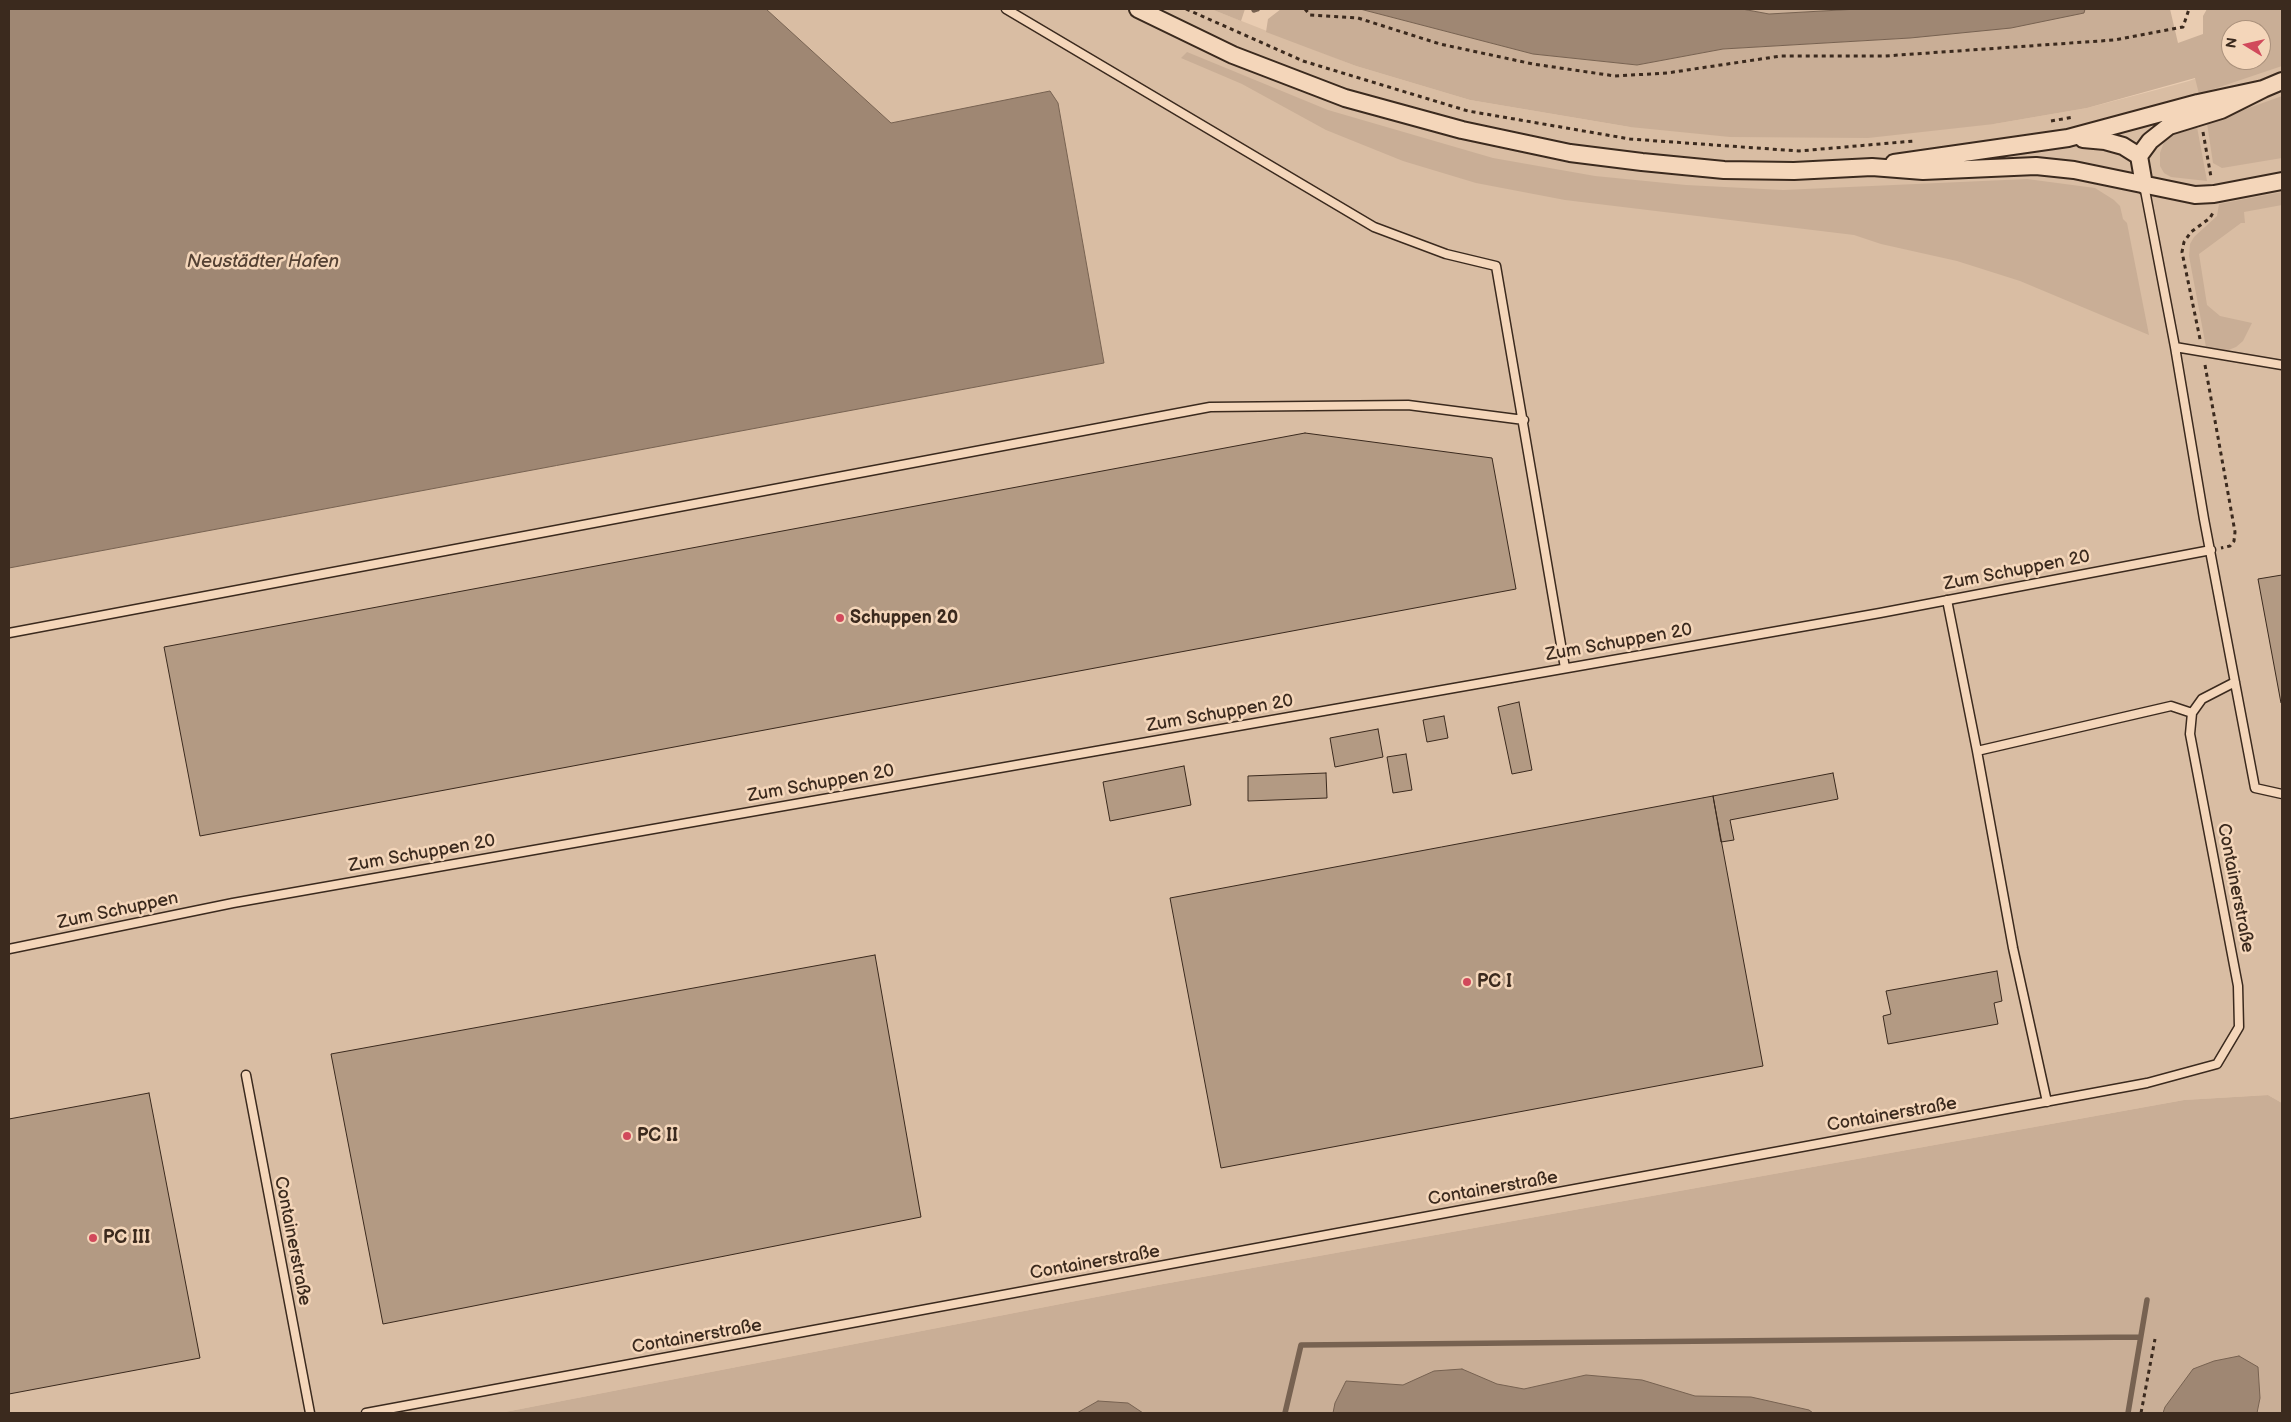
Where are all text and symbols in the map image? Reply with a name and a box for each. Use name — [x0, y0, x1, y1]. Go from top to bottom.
north arrow — [2221, 20, 2271, 70]
text: N — [2222, 36, 2241, 49]
water label: Neustädter Hafen — [187, 251, 339, 273]
street label: Zum Schuppen 20 — [1942, 546, 2092, 596]
place label: Schuppen 20 — [850, 607, 958, 629]
marker: Schuppen 20 — [834, 612, 846, 624]
street label: Zum Schuppen 20 — [1544, 619, 1694, 667]
street label: Zum Schuppen 20 — [1145, 690, 1295, 738]
street label: Zum Schuppen 20 — [746, 760, 896, 808]
street label: Containerstraße — [2212, 821, 2258, 955]
street label: Zum Schuppen 20 — [347, 830, 497, 878]
street label: Zum Schuppen — [56, 888, 180, 934]
place label: PC I — [1477, 971, 1512, 993]
marker: PC I — [1461, 976, 1473, 988]
street label: Containerstraße — [1825, 1093, 1959, 1137]
place label: PC II — [637, 1125, 678, 1147]
marker: PC II — [621, 1130, 633, 1142]
street label: Containerstraße — [1426, 1167, 1560, 1211]
street label: Containerstraße — [269, 1174, 315, 1308]
place label: PC III — [103, 1227, 150, 1249]
marker: PC III — [87, 1232, 99, 1244]
street label: Containerstraße — [1028, 1241, 1162, 1285]
street label: Containerstraße — [630, 1315, 764, 1359]

